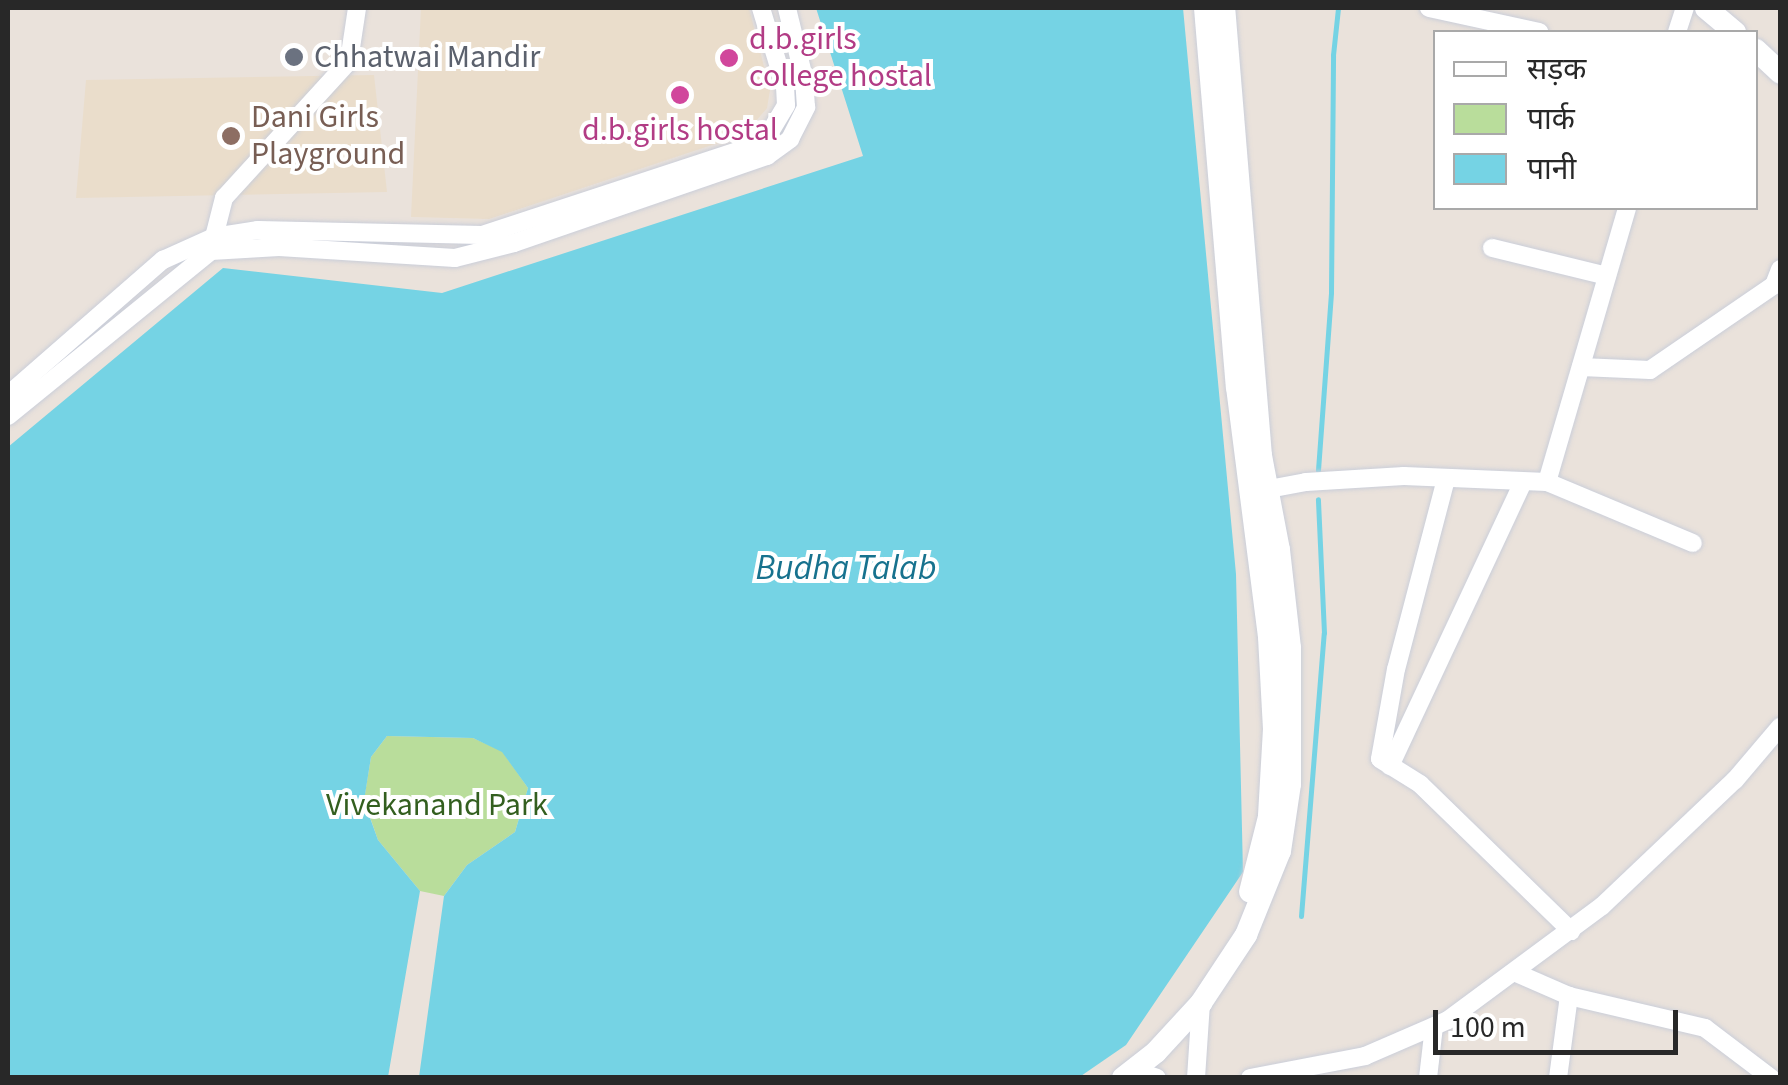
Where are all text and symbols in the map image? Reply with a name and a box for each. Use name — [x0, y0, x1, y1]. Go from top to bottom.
place label: d.b.girls college hostal — [749, 21, 932, 96]
legend — [1433, 30, 1758, 210]
place label: Chhatwai Mandir — [314, 38, 540, 76]
marker: Chhatwai Mandir — [283, 46, 305, 68]
marker: d.b.girls college hostal — [718, 47, 740, 69]
text: सड़क — [1527, 48, 1586, 91]
marker: d.b.girls hostal — [669, 84, 691, 106]
text: पार्क — [1527, 98, 1575, 141]
place label: Dani Girls Playground — [251, 99, 405, 174]
place label: d.b.girls hostal — [582, 111, 778, 149]
marker: Dani Girls Playground — [220, 125, 242, 147]
text: पानी — [1527, 148, 1576, 191]
water label: Budha Talab — [755, 547, 937, 589]
park label: Vivekanand Park — [326, 786, 548, 824]
scale bar — [1438, 990, 1683, 1052]
text: 100 m — [1450, 1006, 1526, 1049]

